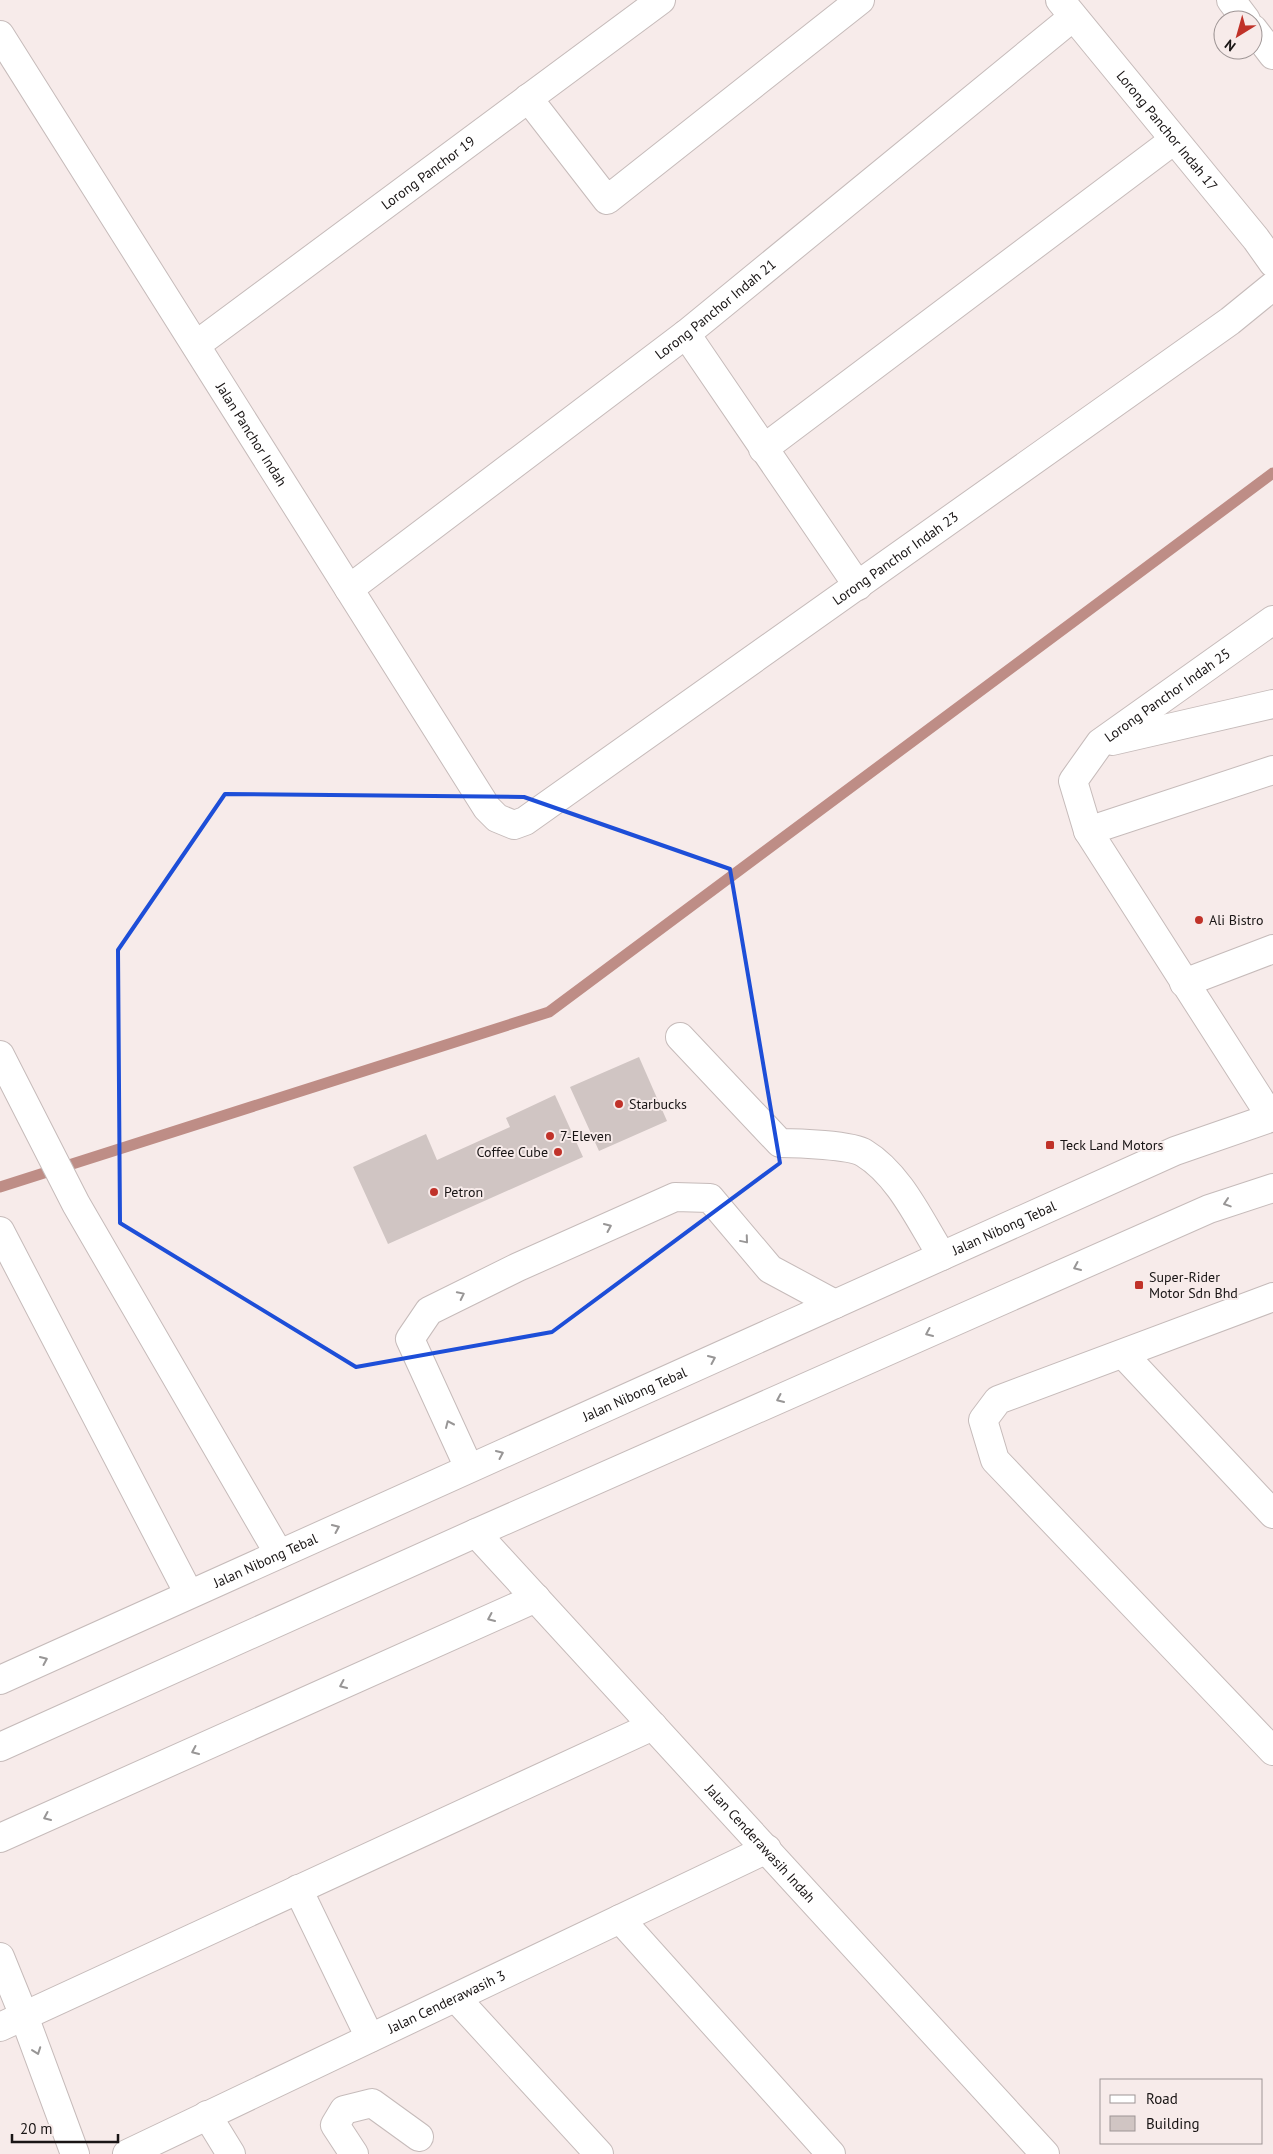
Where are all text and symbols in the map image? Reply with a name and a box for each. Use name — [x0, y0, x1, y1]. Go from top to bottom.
north arrow — [1213, 10, 1263, 60]
text: N — [1221, 35, 1239, 55]
street label: Lorong Panchor Indah 17 — [1113, 67, 1222, 194]
street label: Lorong Panchor 19 — [378, 132, 479, 214]
street label: Lorong Panchor Indah 21 — [651, 255, 779, 363]
street label: Jalan Panchor Indah — [212, 378, 291, 490]
street label: Lorong Panchor Indah 23 — [829, 508, 962, 609]
street label: Lorong Panchor Indah 25 — [1101, 644, 1234, 746]
place label: Ali Bistro — [1209, 911, 1264, 929]
marker: Ali Bistro — [1193, 914, 1205, 926]
place label: Starbucks — [629, 1095, 687, 1113]
marker: Starbucks — [613, 1098, 625, 1110]
place label: 7-Eleven — [560, 1127, 612, 1145]
marker: 7-Eleven — [544, 1130, 556, 1142]
place label: Teck Land Motors — [1060, 1136, 1164, 1154]
marker: Teck Land Motors — [1044, 1139, 1056, 1151]
place label: Coffee Cube — [477, 1143, 548, 1161]
marker: Coffee Cube — [552, 1146, 564, 1158]
place label: Petron — [444, 1183, 483, 1201]
marker: Petron — [428, 1186, 440, 1198]
street label: Jalan Nibong Tebal — [948, 1197, 1059, 1260]
one-way arrow — [1223, 1198, 1231, 1208]
one-way arrow — [603, 1223, 612, 1233]
one-way arrow — [739, 1234, 747, 1243]
one-way arrow — [1073, 1261, 1082, 1272]
place label: Super-Rider Motor Sdn Bhd — [1149, 1268, 1238, 1302]
marker: Super-Rider Motor Sdn Bhd — [1133, 1279, 1145, 1291]
one-way arrow — [455, 1291, 464, 1301]
one-way arrow — [925, 1327, 934, 1338]
one-way arrow — [707, 1355, 716, 1366]
street label: Jalan Nibong Tebal — [579, 1363, 689, 1426]
one-way arrow — [776, 1392, 785, 1403]
one-way arrow — [445, 1420, 455, 1429]
one-way arrow — [495, 1450, 504, 1461]
one-way arrow — [331, 1524, 340, 1535]
street label: Jalan Nibong Tebal — [210, 1529, 320, 1592]
one-way arrow — [487, 1612, 496, 1623]
one-way arrow — [39, 1655, 48, 1666]
one-way arrow — [339, 1678, 348, 1689]
one-way arrow — [191, 1745, 200, 1755]
street label: Jalan Cenderawasih Indah — [701, 1780, 819, 1906]
one-way arrow — [43, 1811, 52, 1822]
street label: Jalan Cenderawasih 3 — [384, 1966, 508, 2038]
one-way arrow — [31, 2046, 41, 2055]
legend — [1100, 2079, 1263, 2144]
text: Road — [1146, 2089, 1178, 2108]
scale bar — [12, 2112, 119, 2144]
text: Building — [1146, 2114, 1200, 2133]
text: 20 m — [20, 2119, 53, 2138]

